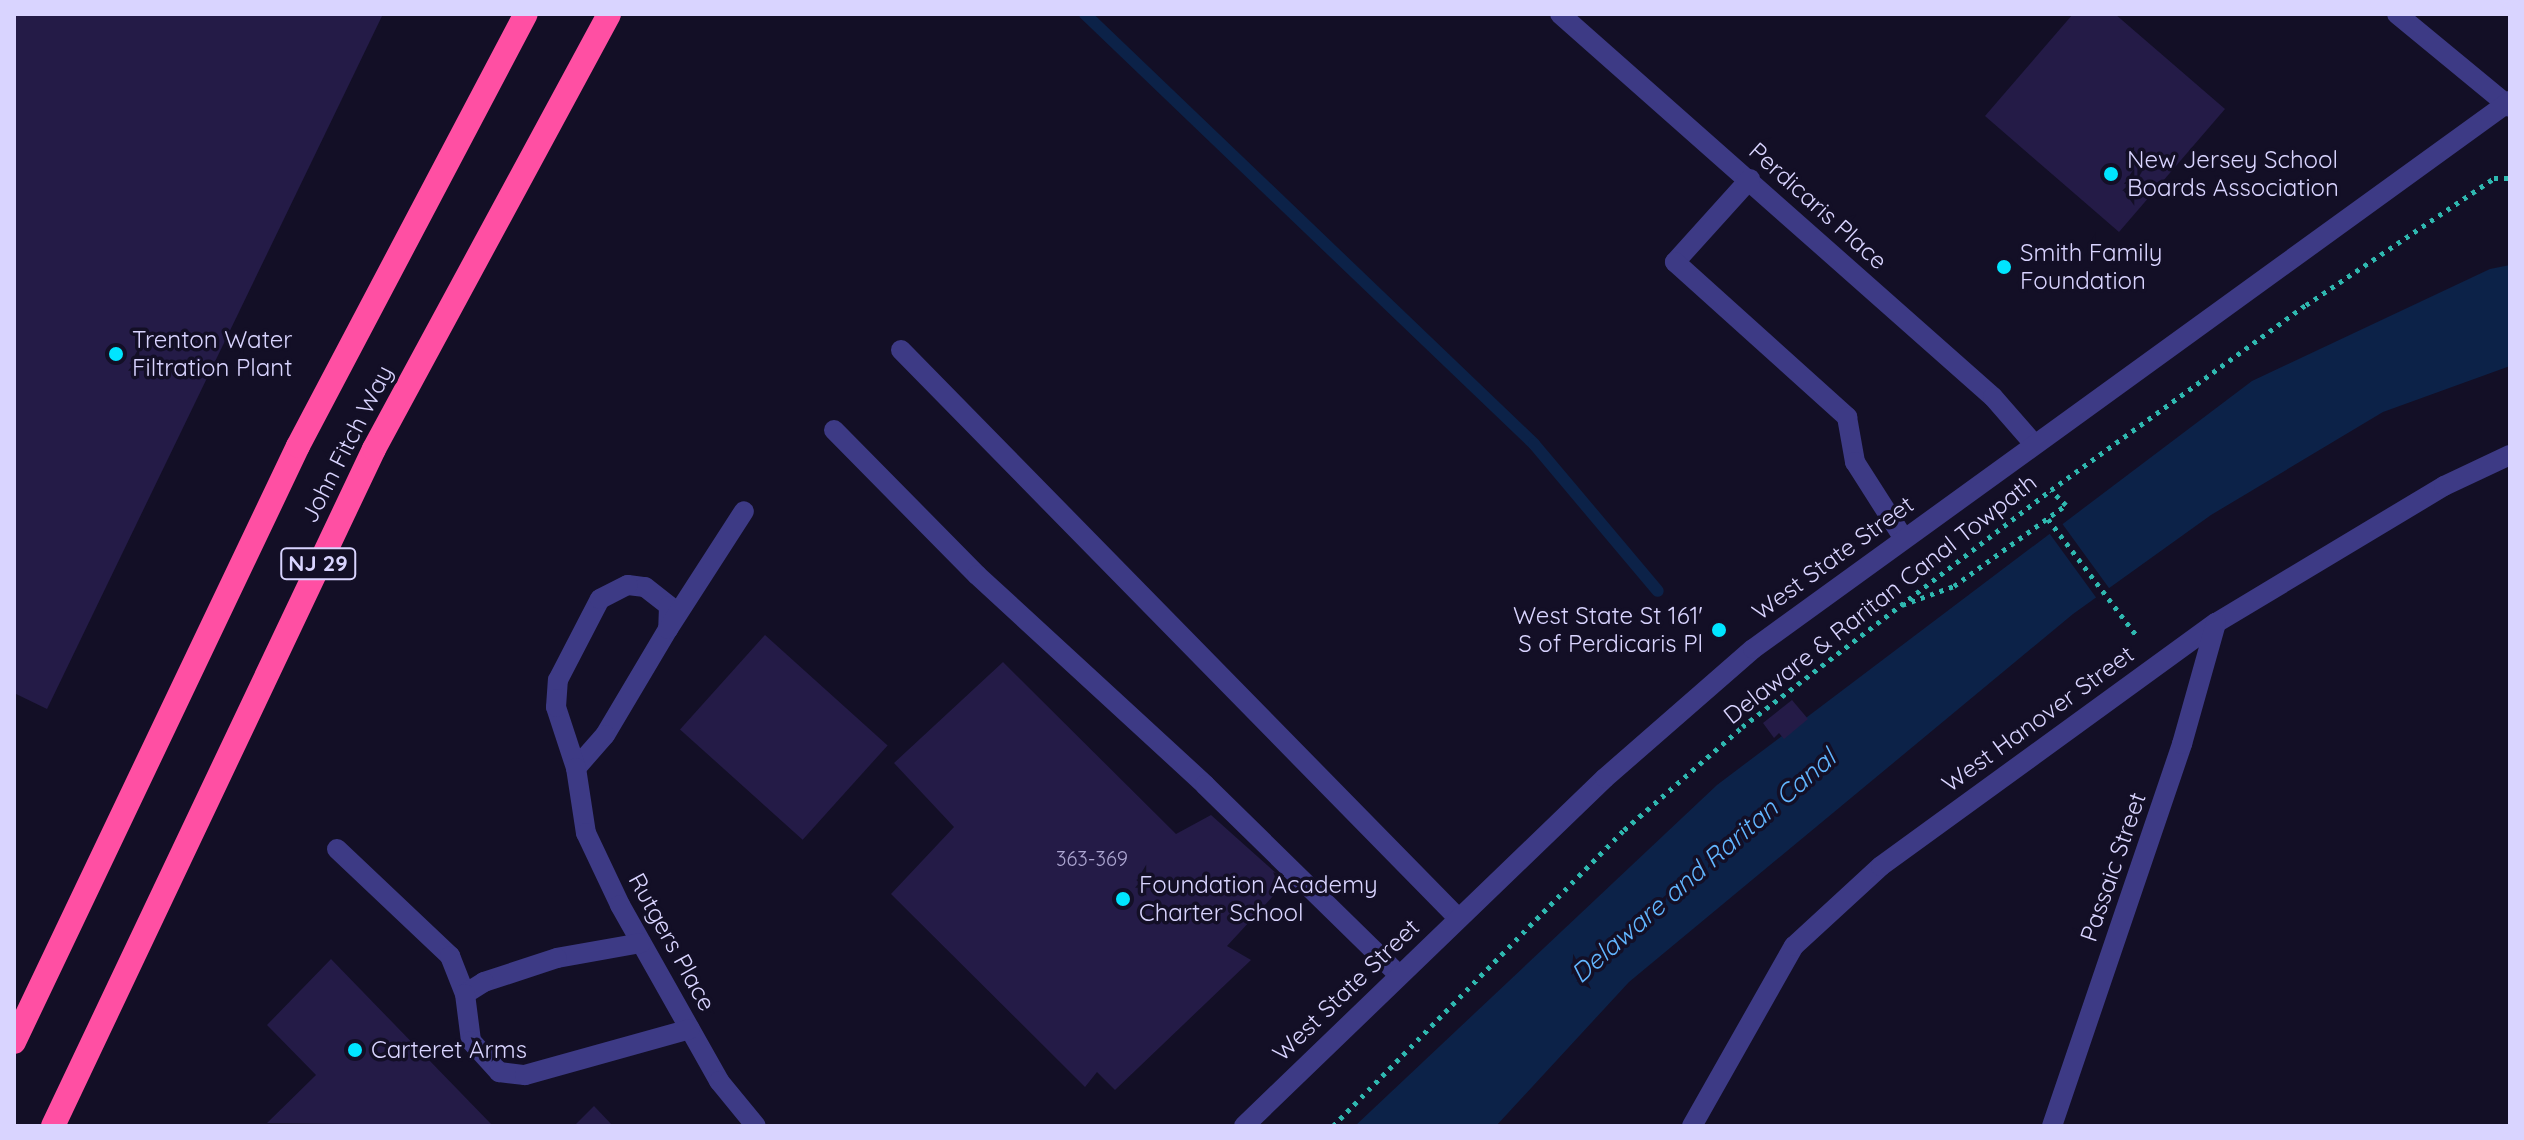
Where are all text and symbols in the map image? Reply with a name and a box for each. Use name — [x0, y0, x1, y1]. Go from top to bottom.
street label: Perdicaris Place — [1743, 137, 1893, 275]
place label: New Jersey School Boards Association — [2127, 146, 2339, 202]
marker: New Jersey School Boards Association — [2102, 165, 2120, 183]
place label: Smith Family Foundation — [2020, 239, 2162, 295]
marker: Smith Family Foundation — [1995, 258, 2013, 276]
place label: Trenton Water Filtration Plant — [132, 326, 292, 382]
marker: Trenton Water Filtration Plant — [107, 345, 125, 363]
street label: John Fitch Way — [295, 360, 399, 528]
street label: Delaware & Raritan Canal Towpath — [1718, 468, 2042, 730]
street label: West State Street — [1747, 490, 1919, 626]
road number: NJ 29 — [280, 546, 356, 582]
place label: West State St 161' S of Perdicaris Pl — [1513, 602, 1703, 658]
marker: West State St 161' S of Perdicaris Pl — [1710, 621, 1728, 639]
street label: West Hanover Street — [1937, 640, 2139, 798]
water label: Delaware and Raritan Canal — [1564, 743, 1842, 989]
street label: Passaic Street — [2074, 789, 2152, 945]
house number: 363-369 — [1056, 846, 1128, 870]
street label: Rutgers Place — [622, 868, 722, 1016]
place label: Foundation Academy Charter School — [1139, 871, 1378, 927]
marker: Foundation Academy Charter School — [1114, 890, 1132, 908]
street label: West State Street — [1267, 913, 1425, 1067]
place label: Carteret Arms — [371, 1036, 527, 1064]
marker: Carteret Arms — [346, 1041, 364, 1059]

